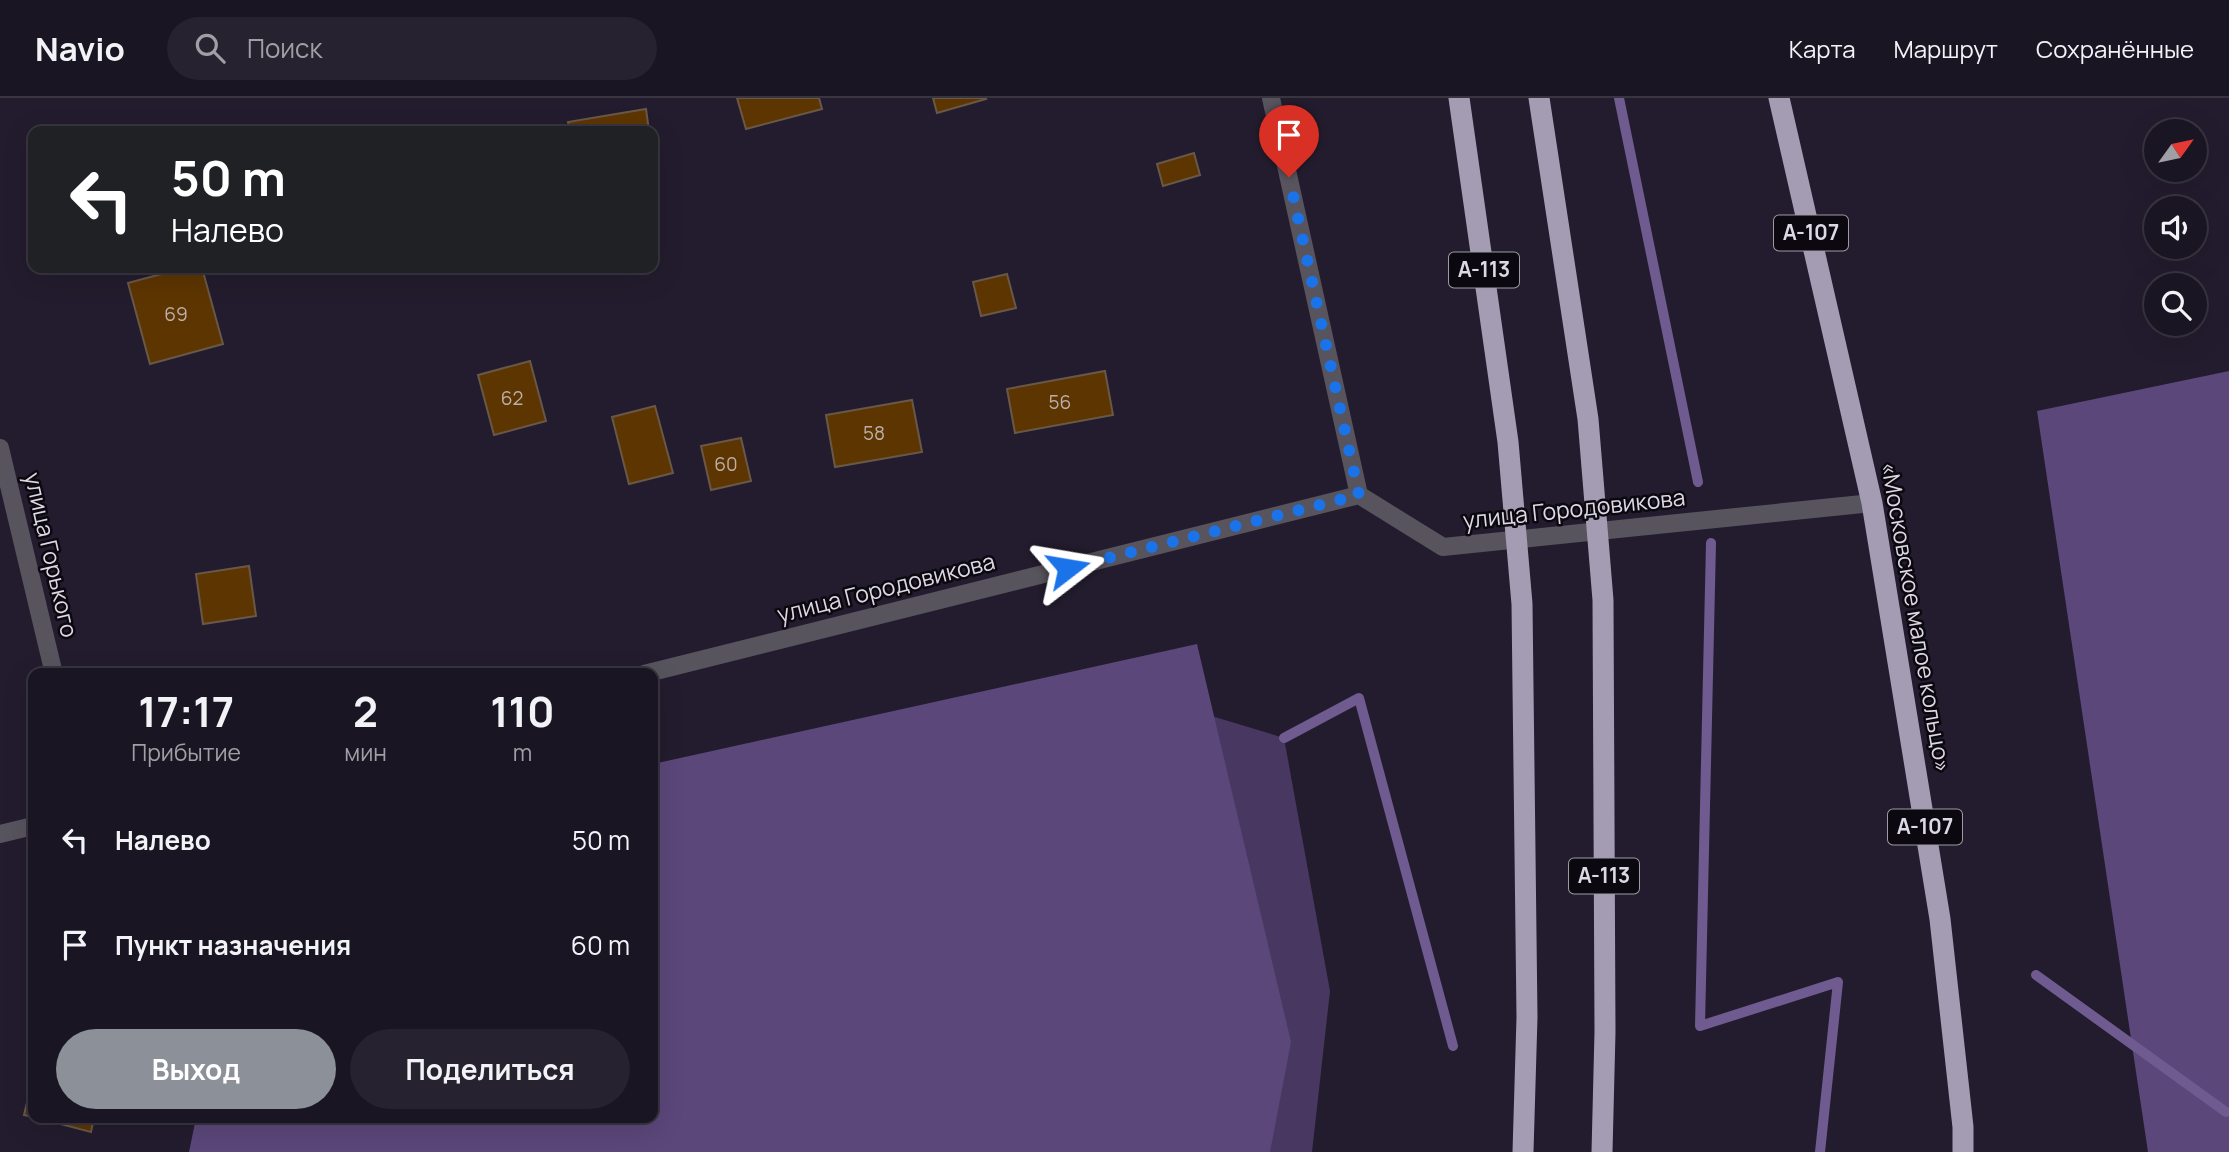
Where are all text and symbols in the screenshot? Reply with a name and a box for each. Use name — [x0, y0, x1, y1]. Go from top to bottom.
search box — [167, 17, 657, 80]
text: Navio — [35, 26, 125, 71]
icon: search — [191, 29, 229, 67]
text: Поиск — [247, 30, 322, 66]
text: Карта — [1789, 32, 1856, 65]
text: Маршрут — [1894, 32, 1998, 65]
text: Сохранённые — [2036, 32, 2194, 65]
pin — [1259, 105, 1319, 177]
icon: arrive — [1270, 116, 1308, 154]
north arrow — [2144, 119, 2207, 182]
map controls — [2144, 119, 2207, 336]
text: 50 m — [171, 144, 286, 211]
icon: left — [56, 154, 147, 245]
button: sound — [2144, 196, 2207, 259]
text: Налево — [171, 208, 284, 252]
road number: А-107 — [1774, 216, 1848, 250]
road number: А-113 — [1449, 252, 1519, 288]
button: search — [2144, 273, 2207, 336]
house number: 69 — [164, 301, 188, 327]
house number: 62 — [501, 385, 523, 411]
house number: 56 — [1049, 389, 1071, 415]
house number: 58 — [863, 420, 885, 446]
house number: 60 — [714, 451, 738, 477]
street label: «Московское малое кольцо» — [1874, 459, 1960, 774]
street label: улица Горького — [17, 469, 86, 640]
street label: улица Городовикова — [1461, 480, 1687, 536]
position arrow — [1031, 531, 1105, 605]
street label: улица Городовикова — [774, 544, 998, 630]
text: 17:17 — [138, 682, 234, 740]
text: 2 — [353, 682, 378, 740]
text: 110 — [490, 682, 555, 740]
text: Прибытие — [131, 736, 241, 768]
text: мин — [344, 736, 387, 768]
text: m — [513, 736, 532, 768]
road number: А-107 — [1888, 810, 1962, 844]
icon: left — [56, 821, 94, 859]
text: Налево — [115, 822, 211, 858]
text: 50 m — [572, 822, 630, 858]
road number: А-113 — [1569, 858, 1639, 894]
icon: arrive — [56, 926, 94, 964]
text: Пункт назначения — [115, 927, 351, 963]
text: 60 m — [571, 927, 630, 963]
button: Выход — [56, 1029, 336, 1109]
button: Поделиться — [350, 1029, 630, 1109]

